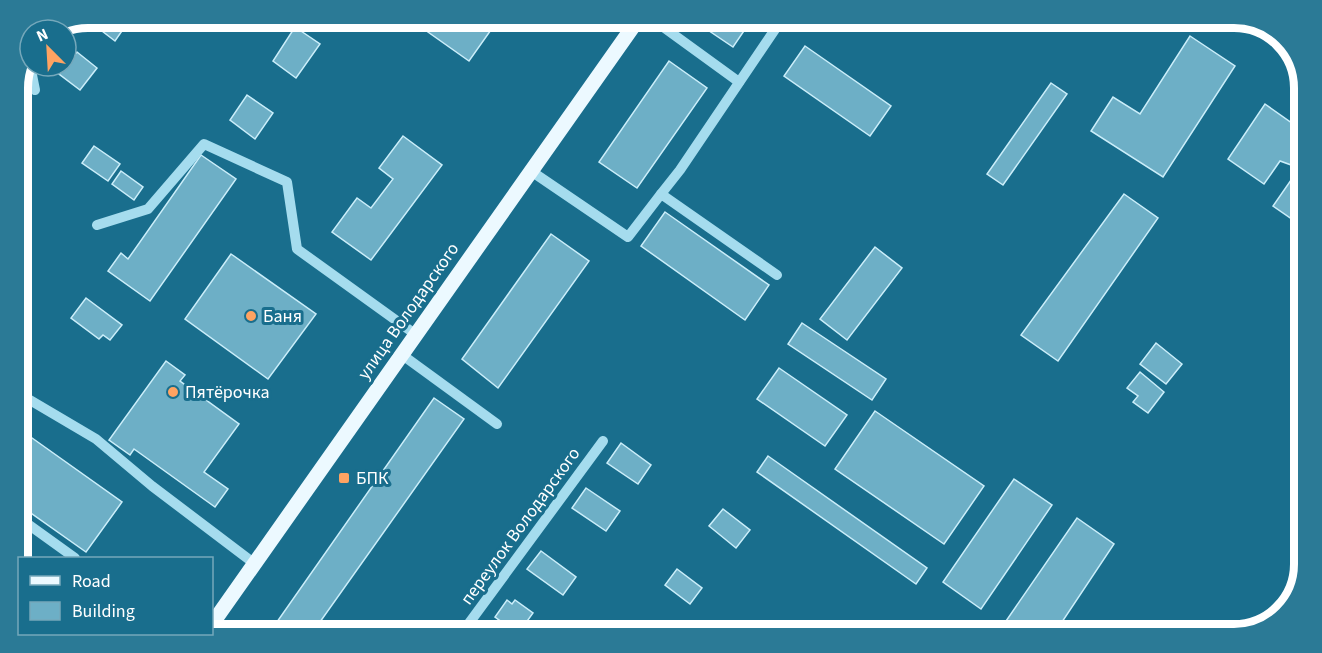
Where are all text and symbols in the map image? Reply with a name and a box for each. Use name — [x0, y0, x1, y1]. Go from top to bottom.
north arrow — [18, 18, 78, 78]
text: N — [33, 23, 52, 47]
street label: улица Володарского — [352, 238, 465, 385]
place label: Баня — [263, 304, 302, 329]
marker: Баня — [244, 309, 258, 323]
place label: Пятёрочка — [185, 380, 270, 405]
marker: Пятёрочка — [166, 385, 180, 399]
street label: переулок Володарского — [455, 442, 586, 610]
place label: БПК — [356, 466, 389, 491]
marker: БПК — [337, 471, 351, 485]
legend — [18, 557, 213, 635]
text: Road — [72, 569, 111, 594]
text: Building — [72, 599, 135, 624]

